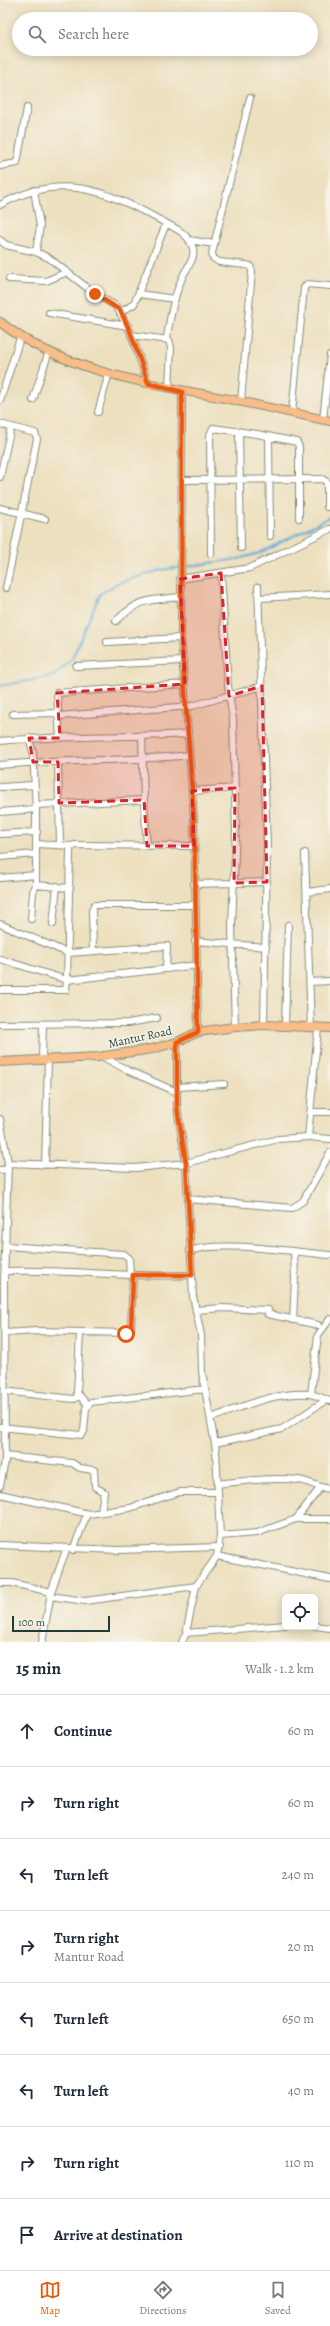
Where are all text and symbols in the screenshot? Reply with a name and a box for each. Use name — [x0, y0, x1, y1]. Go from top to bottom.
search box — [12, 12, 318, 56]
icon: search — [26, 23, 48, 45]
text: Search here — [58, 24, 129, 44]
route end — [86, 285, 104, 303]
street label: Mantur Road — [107, 1022, 174, 1052]
route start — [117, 1325, 135, 1343]
map controls — [282, 1594, 318, 1630]
button: locate — [282, 1594, 318, 1630]
scale bar — [12, 1614, 110, 1633]
text: 100 m — [18, 1615, 45, 1630]
text: 15 min — [16, 1657, 61, 1680]
text: Walk · 1.2 km — [245, 1660, 314, 1677]
icon: ahead — [16, 1720, 38, 1742]
text: Continue — [54, 1721, 112, 1741]
text: 60 m — [288, 1722, 314, 1739]
icon: right — [16, 1792, 38, 1814]
text: Turn right — [54, 1793, 119, 1813]
text: 60 m — [288, 1794, 314, 1811]
icon: left — [16, 1864, 38, 1886]
text: Turn left — [54, 1865, 109, 1885]
text: 240 m — [282, 1866, 314, 1883]
text: Turn right — [54, 1928, 119, 1948]
icon: right — [16, 1936, 38, 1958]
text: 20 m — [288, 1938, 314, 1955]
text: Mantur Road — [54, 1948, 124, 1965]
icon: left — [16, 2008, 38, 2030]
text: Turn left — [54, 2009, 109, 2029]
text: 650 m — [282, 2010, 314, 2027]
icon: left — [16, 2080, 38, 2102]
text: Turn left — [54, 2081, 109, 2101]
text: 40 m — [288, 2082, 314, 2099]
icon: right — [16, 2152, 38, 2174]
text: Turn right — [54, 2153, 119, 2173]
text: 110 m — [285, 2154, 314, 2171]
icon: arrive — [16, 2224, 38, 2246]
text: Arrive at destination — [54, 2225, 183, 2245]
tab: Map — [39, 2279, 61, 2318]
tab: Directions — [139, 2279, 187, 2318]
tab: Saved — [265, 2279, 291, 2318]

